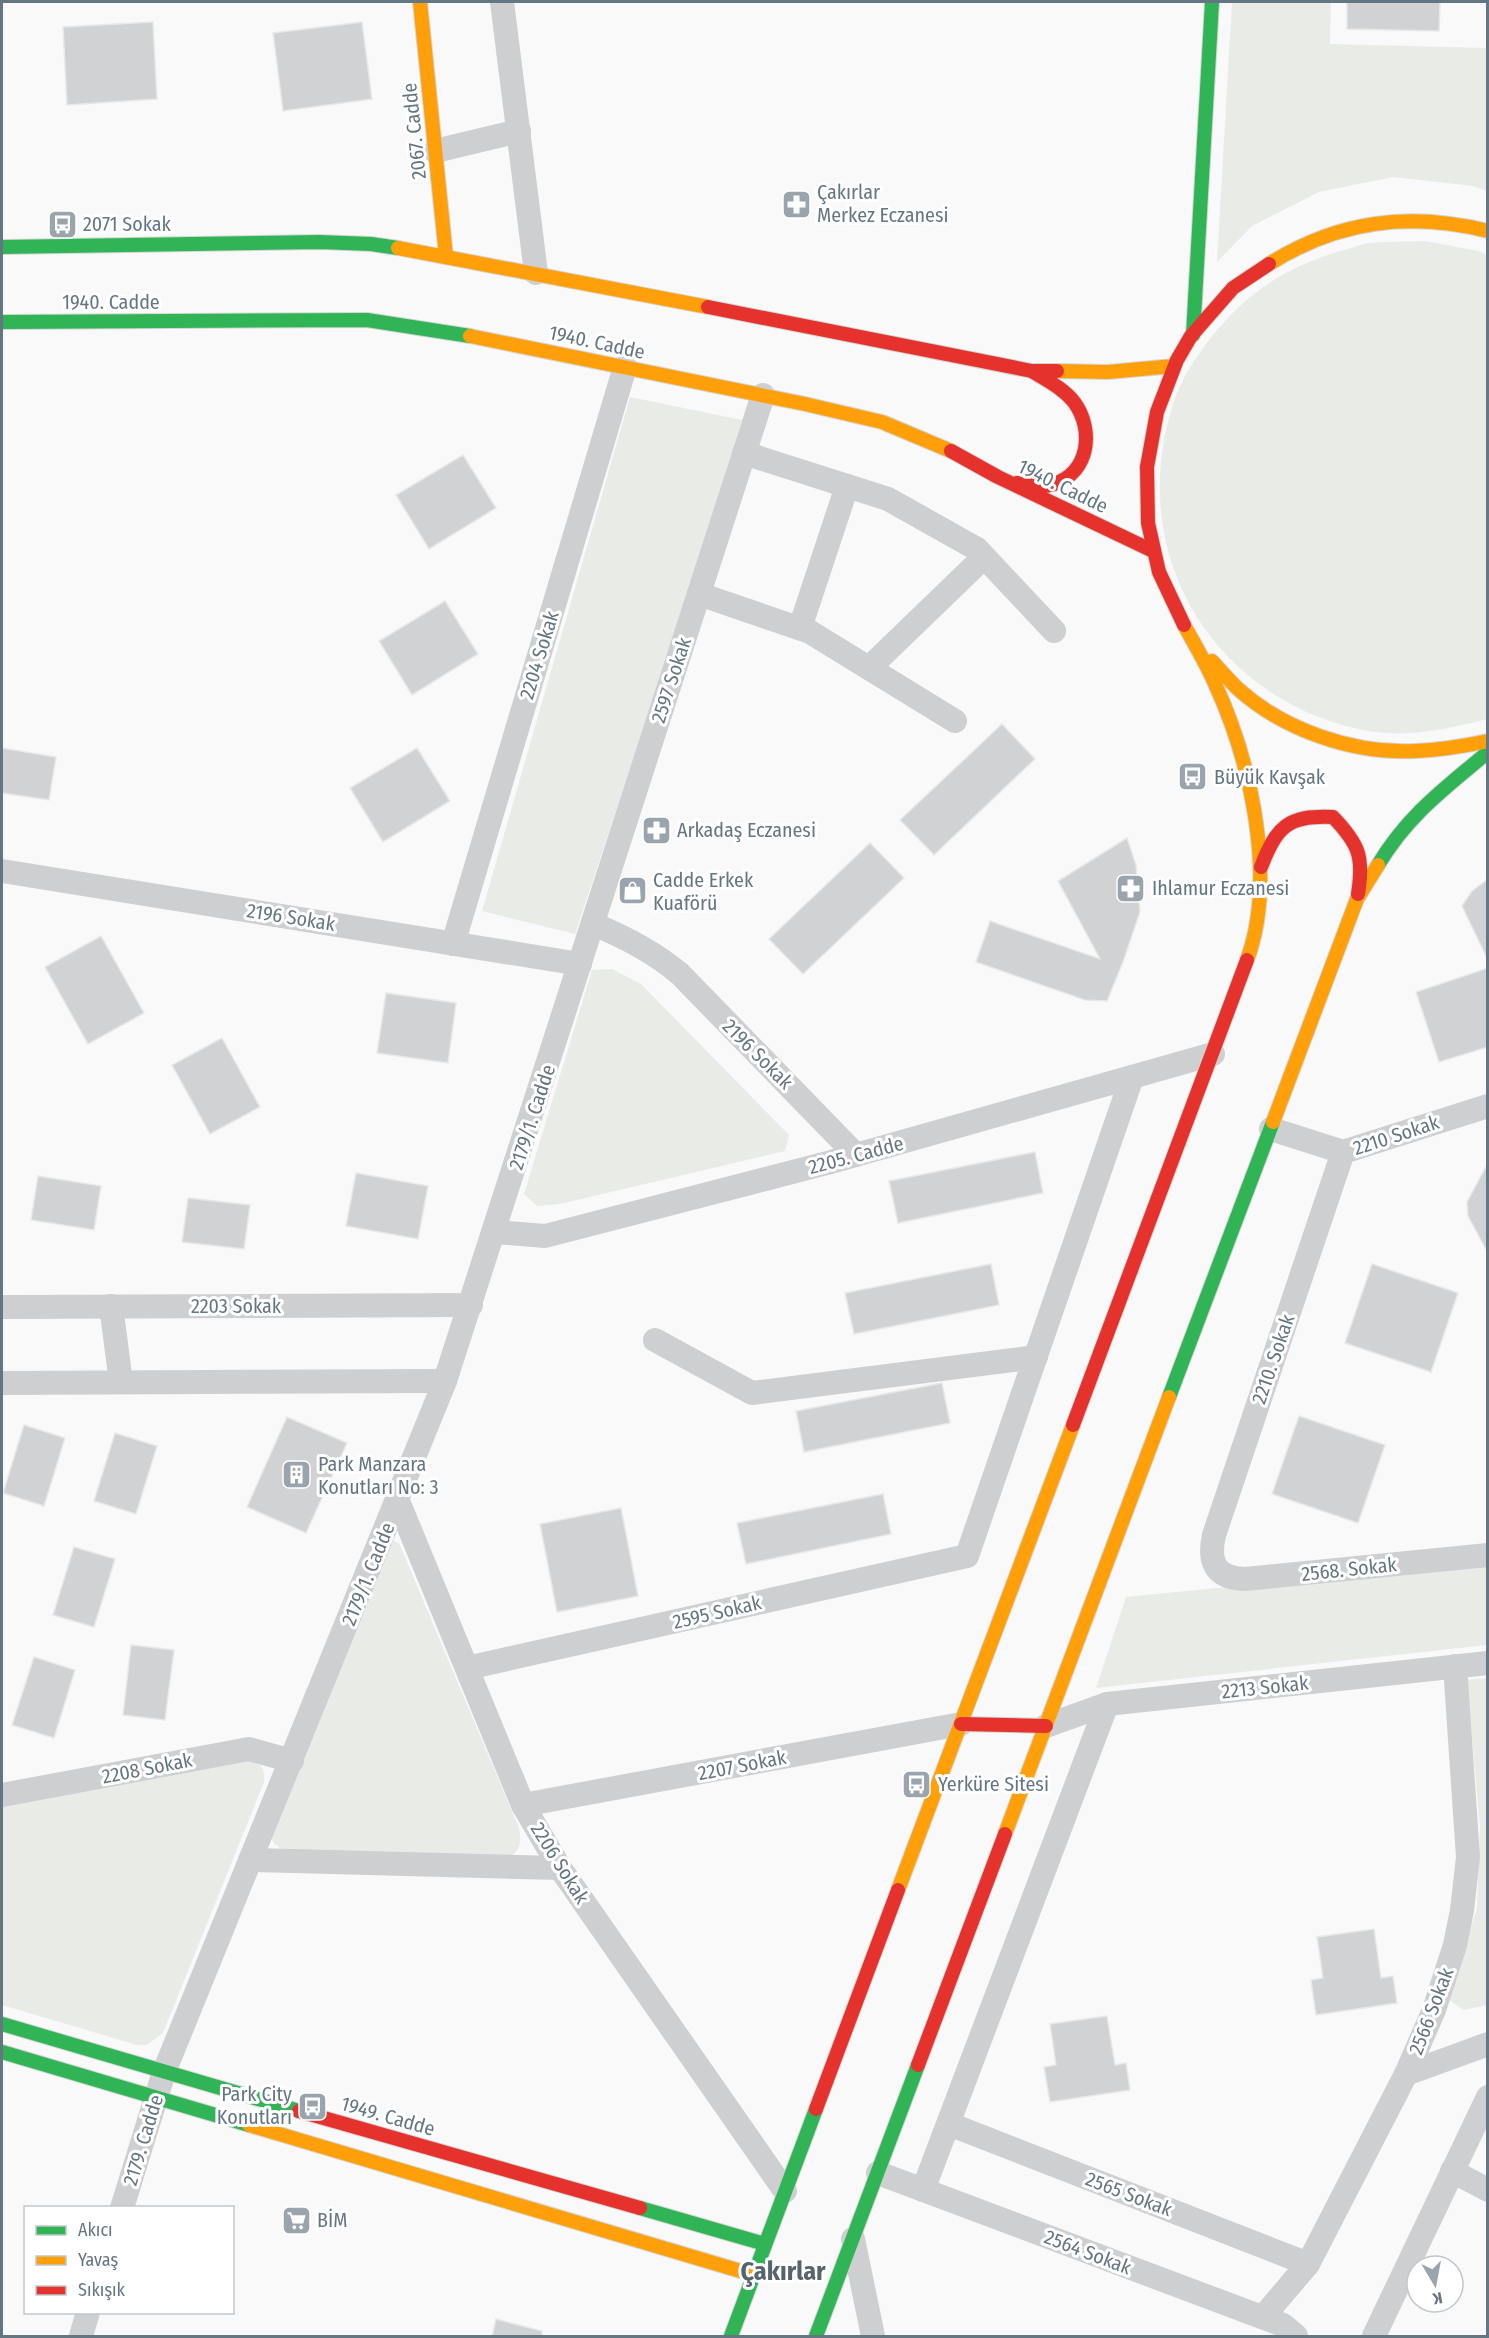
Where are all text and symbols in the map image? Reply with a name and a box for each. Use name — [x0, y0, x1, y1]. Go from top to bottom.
street label: 2067. Cadde — [397, 82, 431, 180]
place label: Çakırlar Merkez Eczanesi — [817, 180, 949, 227]
pharmacy icon: Çakırlar Merkez Eczanesi — [780, 188, 812, 220]
bus stop icon: 2071 Sokak — [46, 208, 78, 240]
place label: 2071 Sokak — [83, 212, 171, 236]
street label: 1940. Cadde — [62, 290, 160, 314]
street label: 1940. Cadde — [547, 320, 647, 364]
street label: 1940. Cadde — [1014, 454, 1112, 518]
street label: 2204 Sokak — [514, 607, 564, 702]
street label: 2597 Sokak — [646, 634, 696, 726]
bus stop icon: Büyük Kavşak — [1177, 761, 1209, 793]
place label: Büyük Kavşak — [1214, 765, 1326, 790]
pharmacy icon: Arkadaş Eczanesi — [640, 814, 672, 846]
place label: Arkadaş Eczanesi — [677, 818, 816, 843]
place label: Cadde Erkek Kuaförü — [653, 868, 754, 915]
pharmacy icon: Ihlamur Eczanesi — [1115, 872, 1147, 904]
shop icon: Cadde Erkek Kuaförü — [616, 875, 648, 907]
place label: Ihlamur Eczanesi — [1152, 876, 1289, 900]
street label: 2196 Sokak — [245, 898, 338, 936]
street label: 2196 Sokak — [718, 1014, 798, 1094]
street label: 2179/1. Cadde — [504, 1062, 560, 1172]
street label: 2210 Sokak — [1350, 1110, 1443, 1160]
street label: 2205. Cadde — [806, 1131, 906, 1179]
street label: 2203 Sokak — [191, 1294, 282, 1318]
street label: 2210. Sokak — [1247, 1311, 1300, 1407]
place label: Park Manzara Konutları No: 3 — [318, 1452, 438, 1499]
building icon: Park Manzara Konutları No: 3 — [281, 1459, 313, 1491]
street label: 2179/1. Cadde — [336, 1519, 400, 1629]
street label: 2568. Sokak — [1300, 1552, 1398, 1586]
street label: 2595 Sokak — [671, 1590, 764, 1634]
street label: 2213 Sokak — [1220, 1670, 1310, 1703]
street label: 2207 Sokak — [696, 1745, 789, 1785]
street label: 2208 Sokak — [100, 1747, 195, 1788]
bus stop icon: Yerküre Sitesi — [901, 1768, 933, 1800]
place label: Yerküre Sitesi — [938, 1772, 1049, 1796]
street label: 2206 Sokak — [526, 1818, 595, 1909]
street label: 2566 Sokak — [1403, 1964, 1459, 2058]
place label: Park City Konutları — [217, 2082, 292, 2129]
bus stop icon: Park City Konutları — [297, 2090, 329, 2122]
street label: 1949. Cadde — [338, 2091, 438, 2141]
street label: 2179. Cadde — [118, 2092, 168, 2188]
street label: 2565 Sokak — [1083, 2167, 1176, 2222]
supermarket icon: BİM — [280, 2204, 312, 2236]
legend — [24, 2206, 234, 2314]
place label: BİM — [317, 2208, 347, 2232]
text: Akıcı — [78, 2219, 113, 2241]
street label: 2564 Sokak — [1041, 2225, 1135, 2280]
text: Yavaş — [78, 2249, 119, 2271]
north arrow — [1405, 2254, 1465, 2314]
district label: Çakırlar — [740, 2256, 826, 2287]
text: Sıkışık — [78, 2279, 126, 2301]
text: K — [1431, 2288, 1444, 2309]

